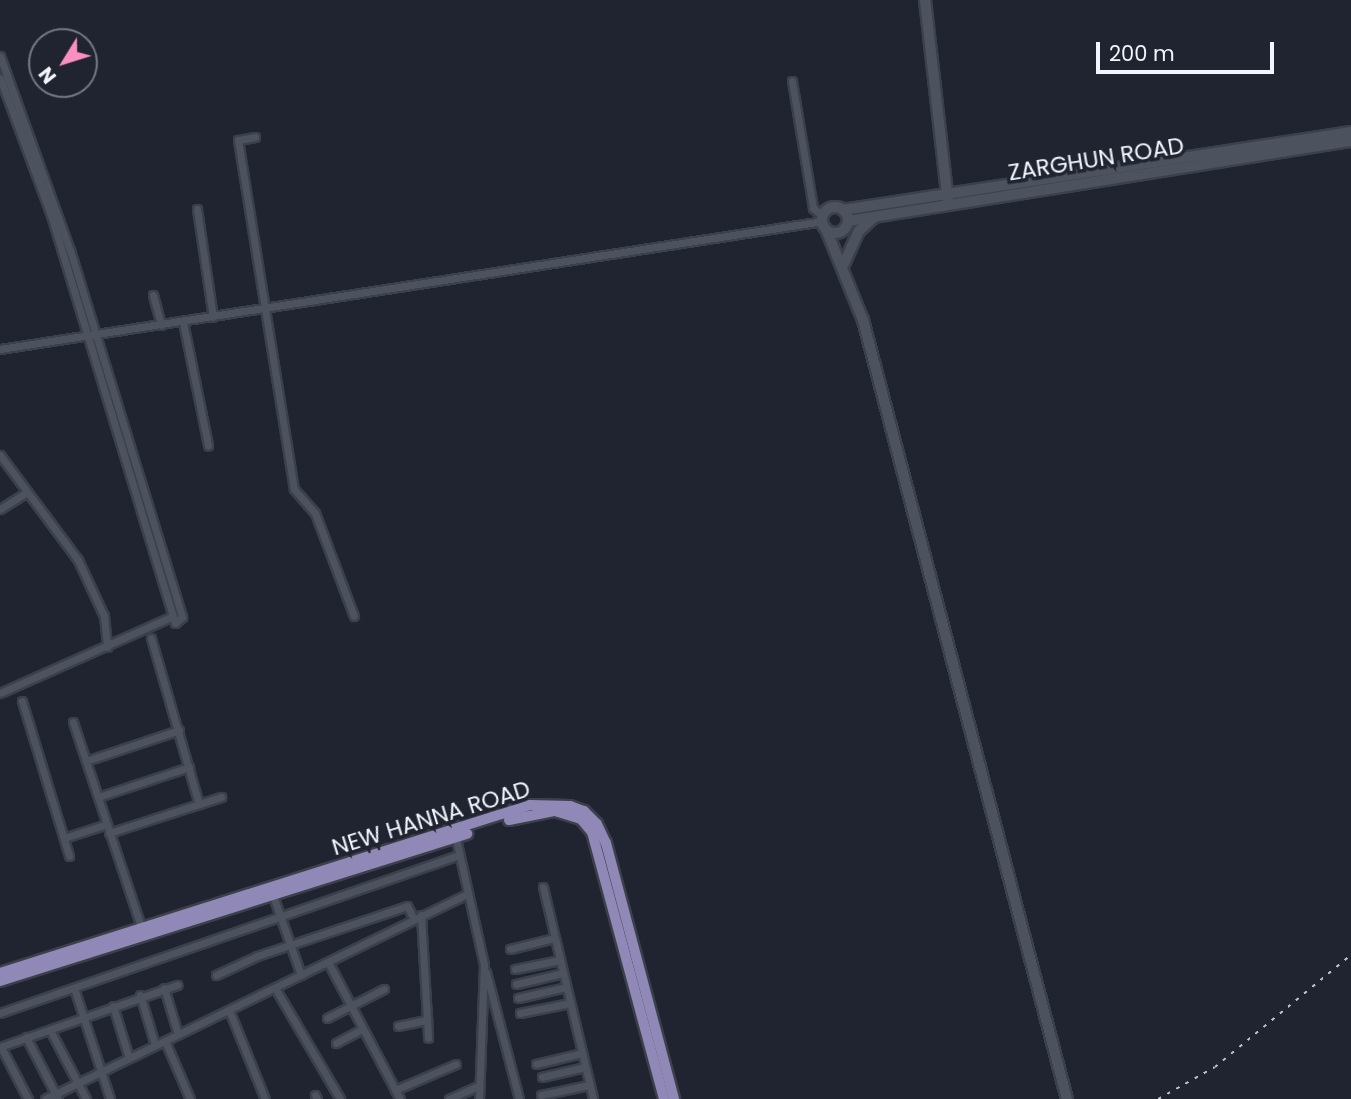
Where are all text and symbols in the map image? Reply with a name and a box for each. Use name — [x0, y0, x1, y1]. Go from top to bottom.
north arrow — [28, 28, 98, 98]
scale bar — [1099, 28, 1278, 72]
text: 200 m — [1109, 39, 1175, 68]
text: N — [33, 61, 63, 89]
street label: ZARGHUN ROAD — [1006, 131, 1186, 187]
street label: NEW HANNA ROAD — [329, 775, 533, 861]

